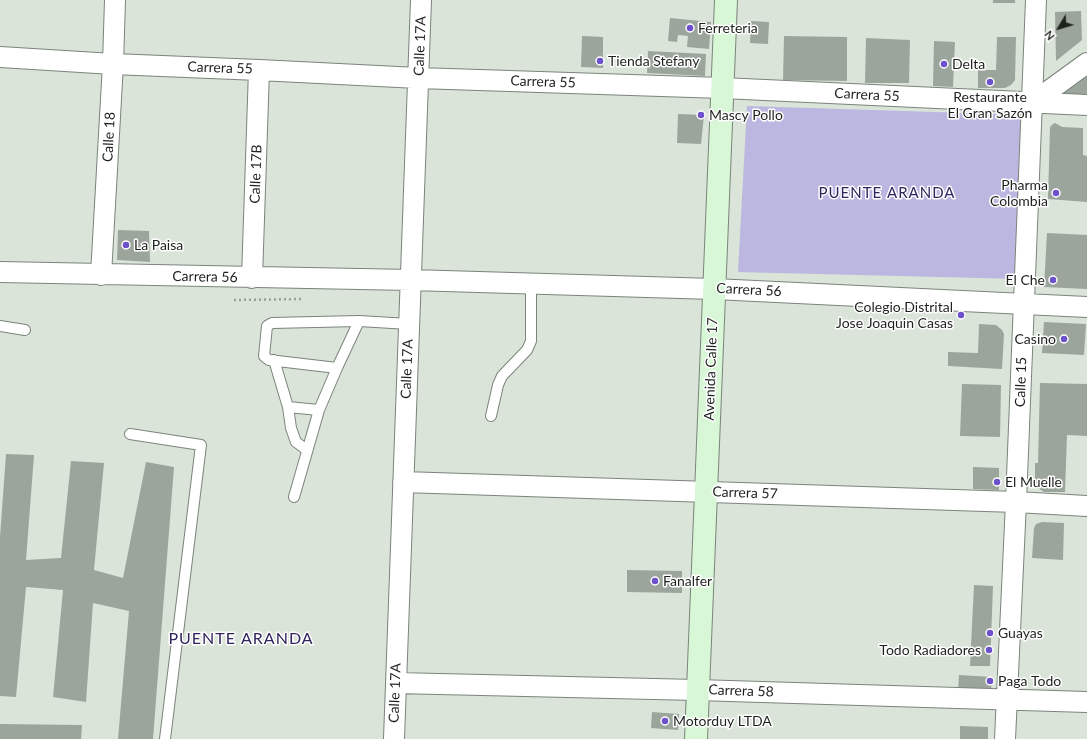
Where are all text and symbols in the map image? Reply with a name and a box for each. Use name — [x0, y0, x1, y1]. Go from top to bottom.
north arrow — [1039, 8, 1079, 48]
street label: Calle 17A — [411, 16, 429, 76]
place label: Ferreteria — [698, 20, 758, 36]
marker: Ferreteria — [685, 23, 695, 33]
text: N — [1041, 28, 1057, 43]
place label: Tienda Stefany — [608, 53, 699, 69]
marker: Tienda Stefany — [595, 56, 605, 66]
place label: Delta — [952, 56, 985, 72]
street label: Carrera 55 — [187, 58, 253, 78]
marker: Delta — [939, 59, 949, 69]
street label: Carrera 55 — [510, 72, 576, 92]
marker: Restaurante El Gran Sazón — [985, 77, 995, 87]
street label: Carrera 55 — [834, 85, 900, 105]
place label: Restaurante El Gran Sazón — [948, 89, 1032, 122]
place label: Mascy Pollo — [709, 107, 783, 123]
marker: Mascy Pollo — [696, 110, 706, 120]
street label: Calle 18 — [99, 112, 119, 162]
street label: Calle 17B — [247, 144, 265, 204]
place label: Pharma Colombia — [990, 177, 1048, 210]
district label: PUENTE ARANDA — [819, 184, 955, 202]
marker: Pharma Colombia — [1051, 188, 1061, 198]
place label: La Paisa — [134, 237, 183, 253]
marker: La Paisa — [121, 240, 131, 250]
street label: Carrera 56 — [172, 268, 238, 286]
place label: El Che — [1006, 272, 1045, 288]
marker: El Che — [1048, 275, 1058, 285]
street label: Carrera 56 — [716, 280, 782, 300]
place label: Colegio Distrital Jose Joaquin Casas — [836, 299, 953, 332]
marker: Colegio Distrital Jose Joaquin Casas — [956, 310, 966, 320]
street label: Avenida Calle 17 — [701, 317, 721, 421]
place label: Casino — [1015, 331, 1056, 347]
marker: Casino — [1059, 334, 1069, 344]
street label: Calle 17A — [398, 339, 416, 399]
street label: Calle 15 — [1012, 357, 1030, 407]
place label: El Muelle — [1005, 474, 1062, 490]
marker: El Muelle — [992, 477, 1002, 487]
street label: Carrera 57 — [712, 483, 778, 503]
place label: Fanalfer — [663, 573, 712, 589]
marker: Fanalfer — [650, 576, 660, 586]
place label: Guayas — [998, 625, 1043, 641]
marker: Guayas — [985, 628, 995, 638]
district label: PUENTE ARANDA — [168, 629, 314, 649]
place label: Todo Radiadores — [879, 642, 981, 658]
marker: Todo Radiadores — [984, 645, 994, 655]
street label: Calle 17A — [386, 663, 404, 723]
place label: Paga Todo — [998, 673, 1061, 689]
marker: Paga Todo — [985, 676, 995, 686]
street label: Carrera 58 — [708, 681, 774, 701]
place label: Motorduy LTDA — [673, 713, 772, 729]
marker: Motorduy LTDA — [660, 716, 670, 726]

